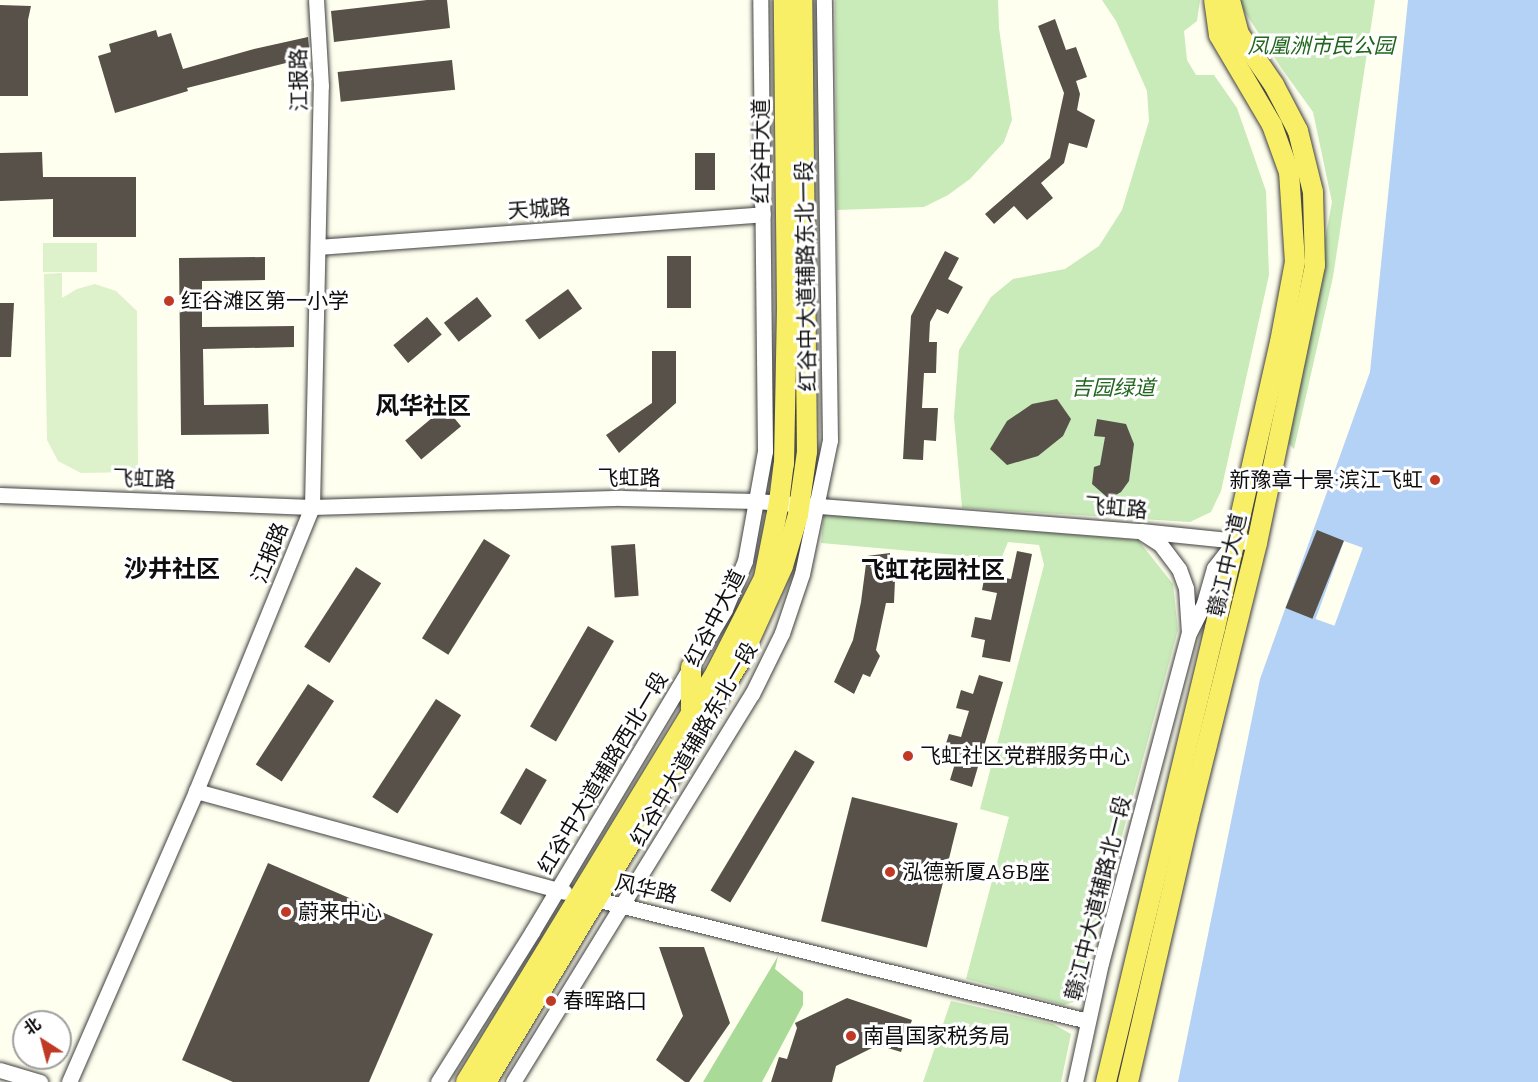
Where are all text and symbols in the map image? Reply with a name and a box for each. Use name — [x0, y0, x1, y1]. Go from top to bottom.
park label: 凤凰洲市民公园 — [1248, 33, 1394, 59]
street label: 江报路 — [286, 48, 312, 112]
street label: 红谷中大道 — [748, 99, 774, 203]
street label: 红谷中大道辅路东北一段 — [791, 160, 821, 392]
street label: 天城路 — [507, 194, 571, 224]
place label: 红谷滩区第一小学 — [181, 288, 349, 314]
marker: 红谷滩区第一小学 — [162, 294, 176, 308]
park label: 吉园绿道 — [1071, 375, 1155, 401]
district label: 风华社区 — [375, 393, 471, 421]
street label: 飞虹路 — [112, 465, 176, 493]
street label: 飞虹路 — [598, 465, 660, 491]
place label: 新豫章十景·滨江飞虹 — [1230, 467, 1423, 493]
marker: 新豫章十景·滨江飞虹 — [1428, 473, 1442, 487]
street label: 飞虹路 — [1084, 493, 1148, 523]
street label: 赣江中大道 — [1203, 511, 1251, 619]
street label: 江报路 — [247, 519, 293, 587]
district label: 沙井社区 — [124, 556, 220, 584]
district label: 飞虹花园社区 — [861, 557, 1005, 585]
street label: 红谷中大道 — [680, 566, 750, 670]
street label: 红谷中大道辅路东北一段 — [625, 638, 763, 850]
street label: 红谷中大道辅路西北一段 — [533, 668, 673, 878]
place label: 飞虹社区党群服务中心 — [920, 743, 1130, 769]
marker: 飞虹社区党群服务中心 — [901, 749, 915, 763]
street label: 赣江中大道辅路北一段 — [1060, 793, 1136, 1003]
place label: 泓德新厦A&B座 — [902, 859, 1050, 885]
marker: 泓德新厦A&B座 — [883, 865, 897, 879]
street label: 风华路 — [612, 870, 680, 908]
place label: 蔚来中心 — [298, 899, 382, 925]
marker: 蔚来中心 — [279, 905, 293, 919]
place label: 春晖路口 — [563, 988, 647, 1014]
marker: 春晖路口 — [544, 994, 558, 1008]
north arrow — [12, 1010, 72, 1070]
text: 北 — [20, 1014, 44, 1039]
place label: 南昌国家税务局 — [863, 1023, 1010, 1049]
marker: 南昌国家税务局 — [844, 1029, 858, 1043]

